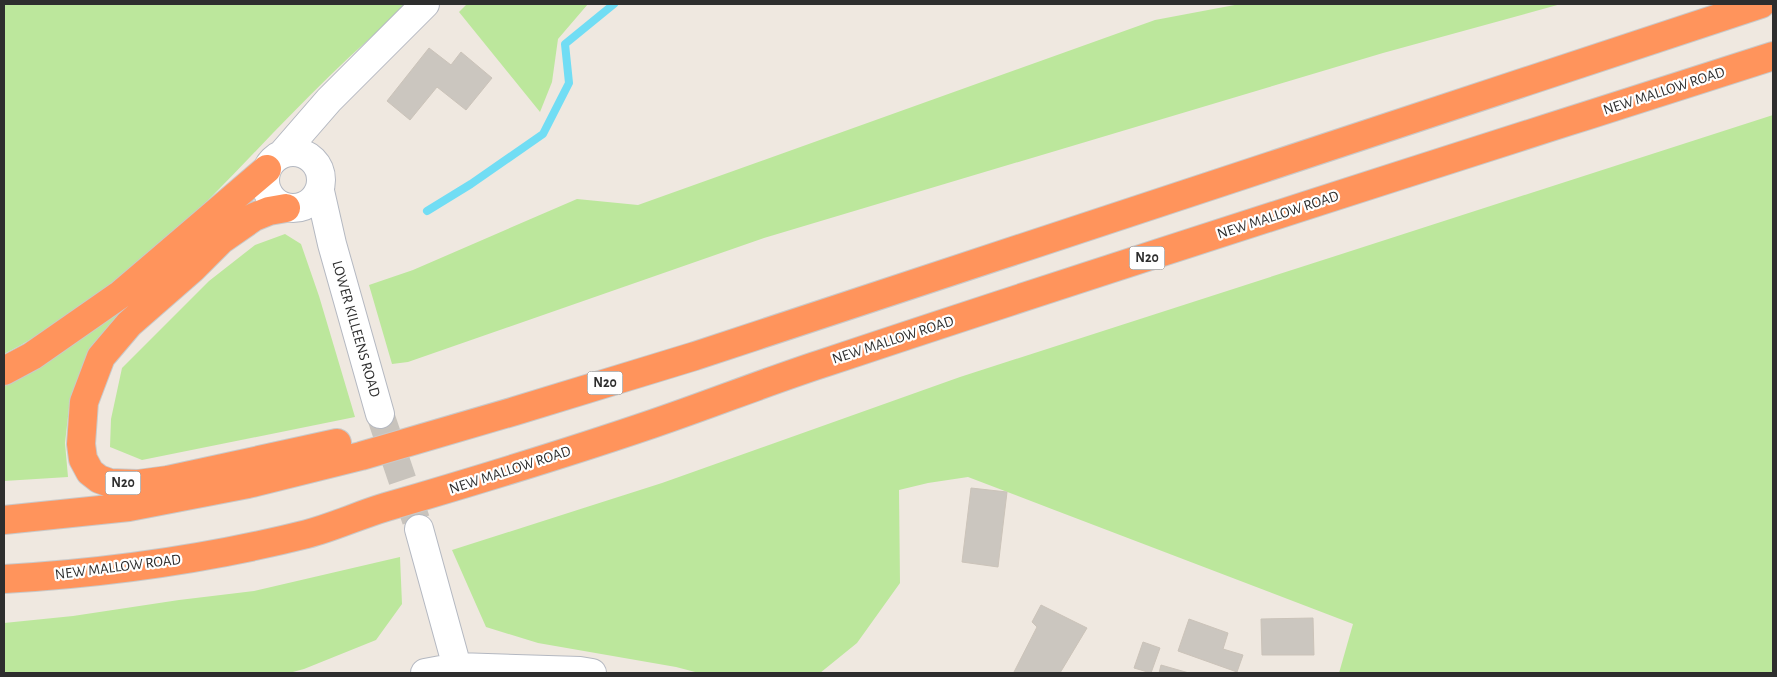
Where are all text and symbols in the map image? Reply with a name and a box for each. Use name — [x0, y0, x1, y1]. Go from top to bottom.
street label: NEW MALLOW ROAD — [1601, 64, 1727, 118]
street label: NEW MALLOW ROAD — [1215, 188, 1341, 242]
road number: N20 — [1130, 247, 1164, 270]
street label: LOWER KILLEENS ROAD — [329, 259, 383, 399]
street label: NEW MALLOW ROAD — [830, 313, 956, 367]
road number: N20 — [588, 372, 622, 394]
street label: NEW MALLOW ROAD — [447, 443, 573, 497]
road number: N20 — [106, 472, 140, 494]
street label: NEW MALLOW ROAD — [54, 552, 182, 582]

